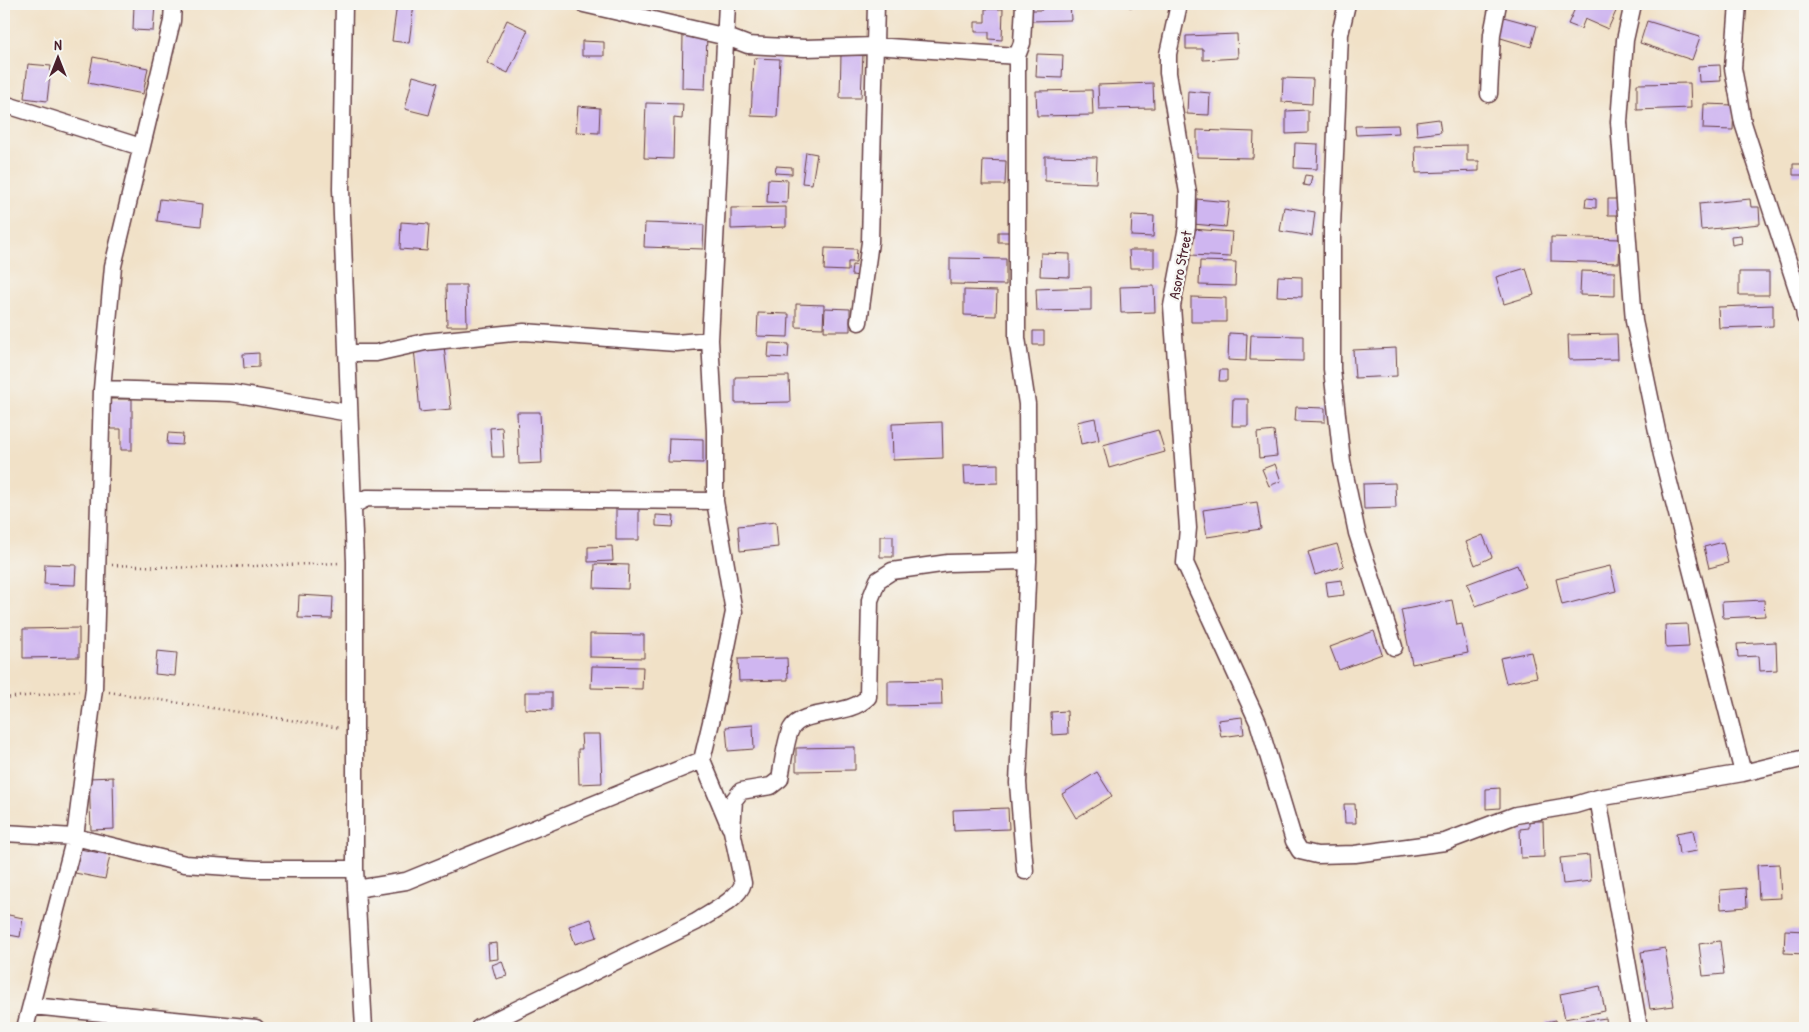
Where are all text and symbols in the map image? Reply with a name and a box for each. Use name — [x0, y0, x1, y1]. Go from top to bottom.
north arrow — [32, 32, 82, 82]
text: N — [54, 35, 62, 54]
street label: Asoro Street — [1163, 228, 1197, 301]

